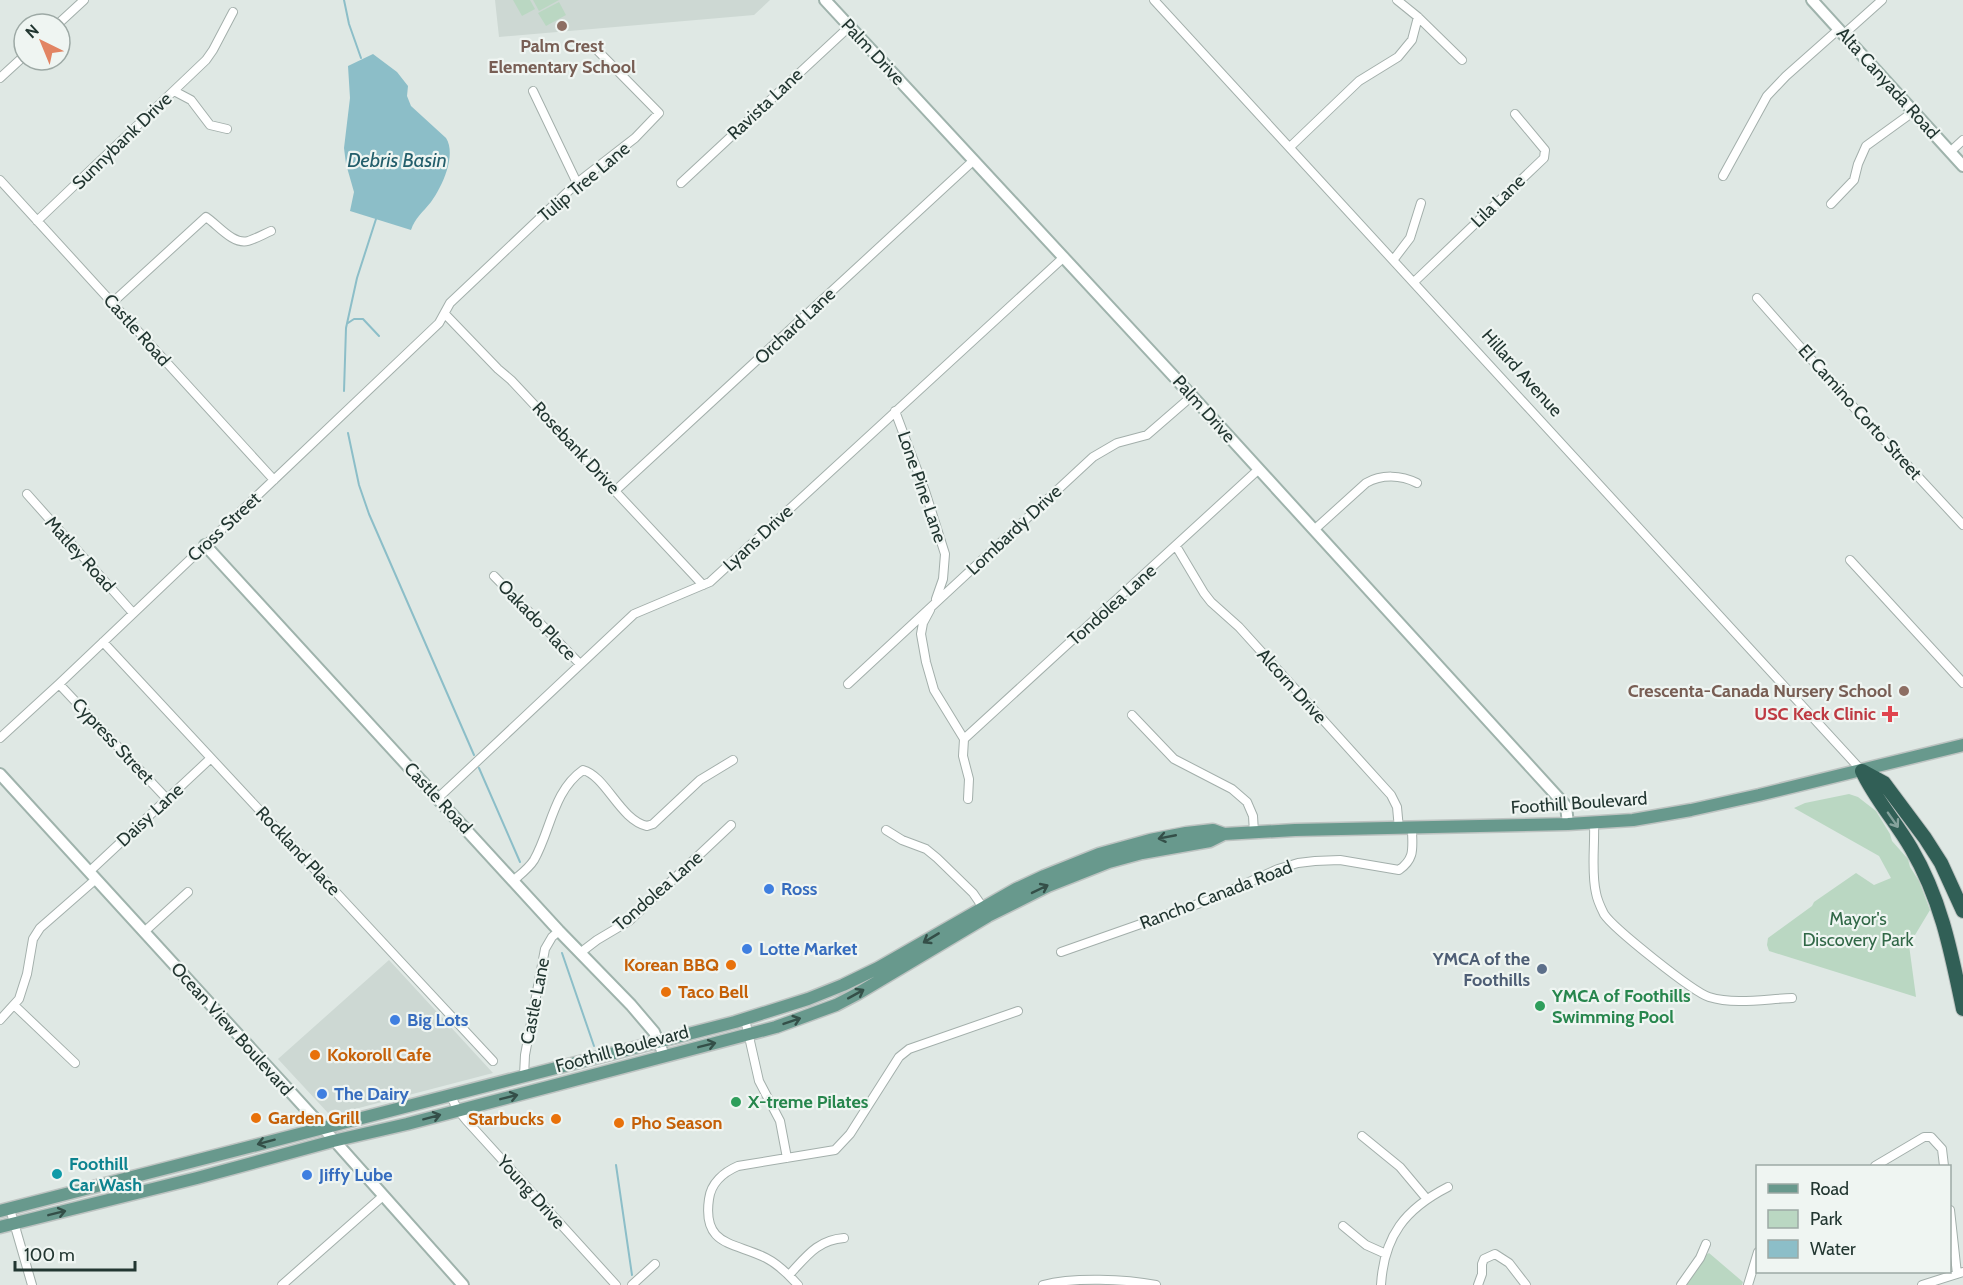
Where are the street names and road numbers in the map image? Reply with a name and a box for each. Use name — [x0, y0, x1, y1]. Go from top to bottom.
street label: Palm Drive — [837, 14, 909, 90]
street label: Alta Canyada Road — [1832, 23, 1944, 143]
street label: Ravista Lane — [723, 64, 807, 144]
street label: Sunnybank Drive — [68, 88, 176, 194]
street label: Tulip Tree Lane — [534, 137, 634, 227]
street label: Lila Lane — [1466, 170, 1530, 232]
street label: Orchard Lane — [750, 283, 840, 369]
street label: Castle Road — [99, 289, 175, 371]
street label: Hillard Avenue — [1477, 325, 1567, 421]
street label: El Camino Corto Street — [1794, 340, 1926, 484]
street label: Palm Drive — [1168, 371, 1240, 447]
street label: Rosebank Drive — [528, 397, 624, 499]
street label: Lone Pine Lane — [893, 428, 951, 546]
street label: Lombardy Drive — [962, 480, 1066, 580]
street label: Cross Street — [183, 488, 265, 566]
street label: Lyans Drive — [719, 500, 797, 576]
street label: Matley Road — [40, 512, 120, 596]
street label: Tondolea Lane — [1063, 560, 1161, 650]
street label: Oakado Place — [493, 575, 581, 665]
street label: Alcorn Drive — [1253, 644, 1331, 728]
street label: Cypress Street — [67, 693, 159, 789]
street label: Castle Road — [399, 758, 477, 838]
street label: Daisy Lane — [112, 779, 188, 851]
street label: Foothill Boulevard — [1510, 787, 1648, 819]
street label: Rockland Place — [251, 802, 345, 900]
street label: Tondolea Lane — [609, 846, 707, 936]
street label: Rancho Canada Road — [1137, 856, 1295, 934]
street label: Castle Lane — [516, 956, 554, 1046]
street label: Ocean View Boulevard — [166, 958, 298, 1100]
street label: Foothill Boulevard — [553, 1021, 691, 1077]
street label: Young Drive — [492, 1150, 570, 1233]

